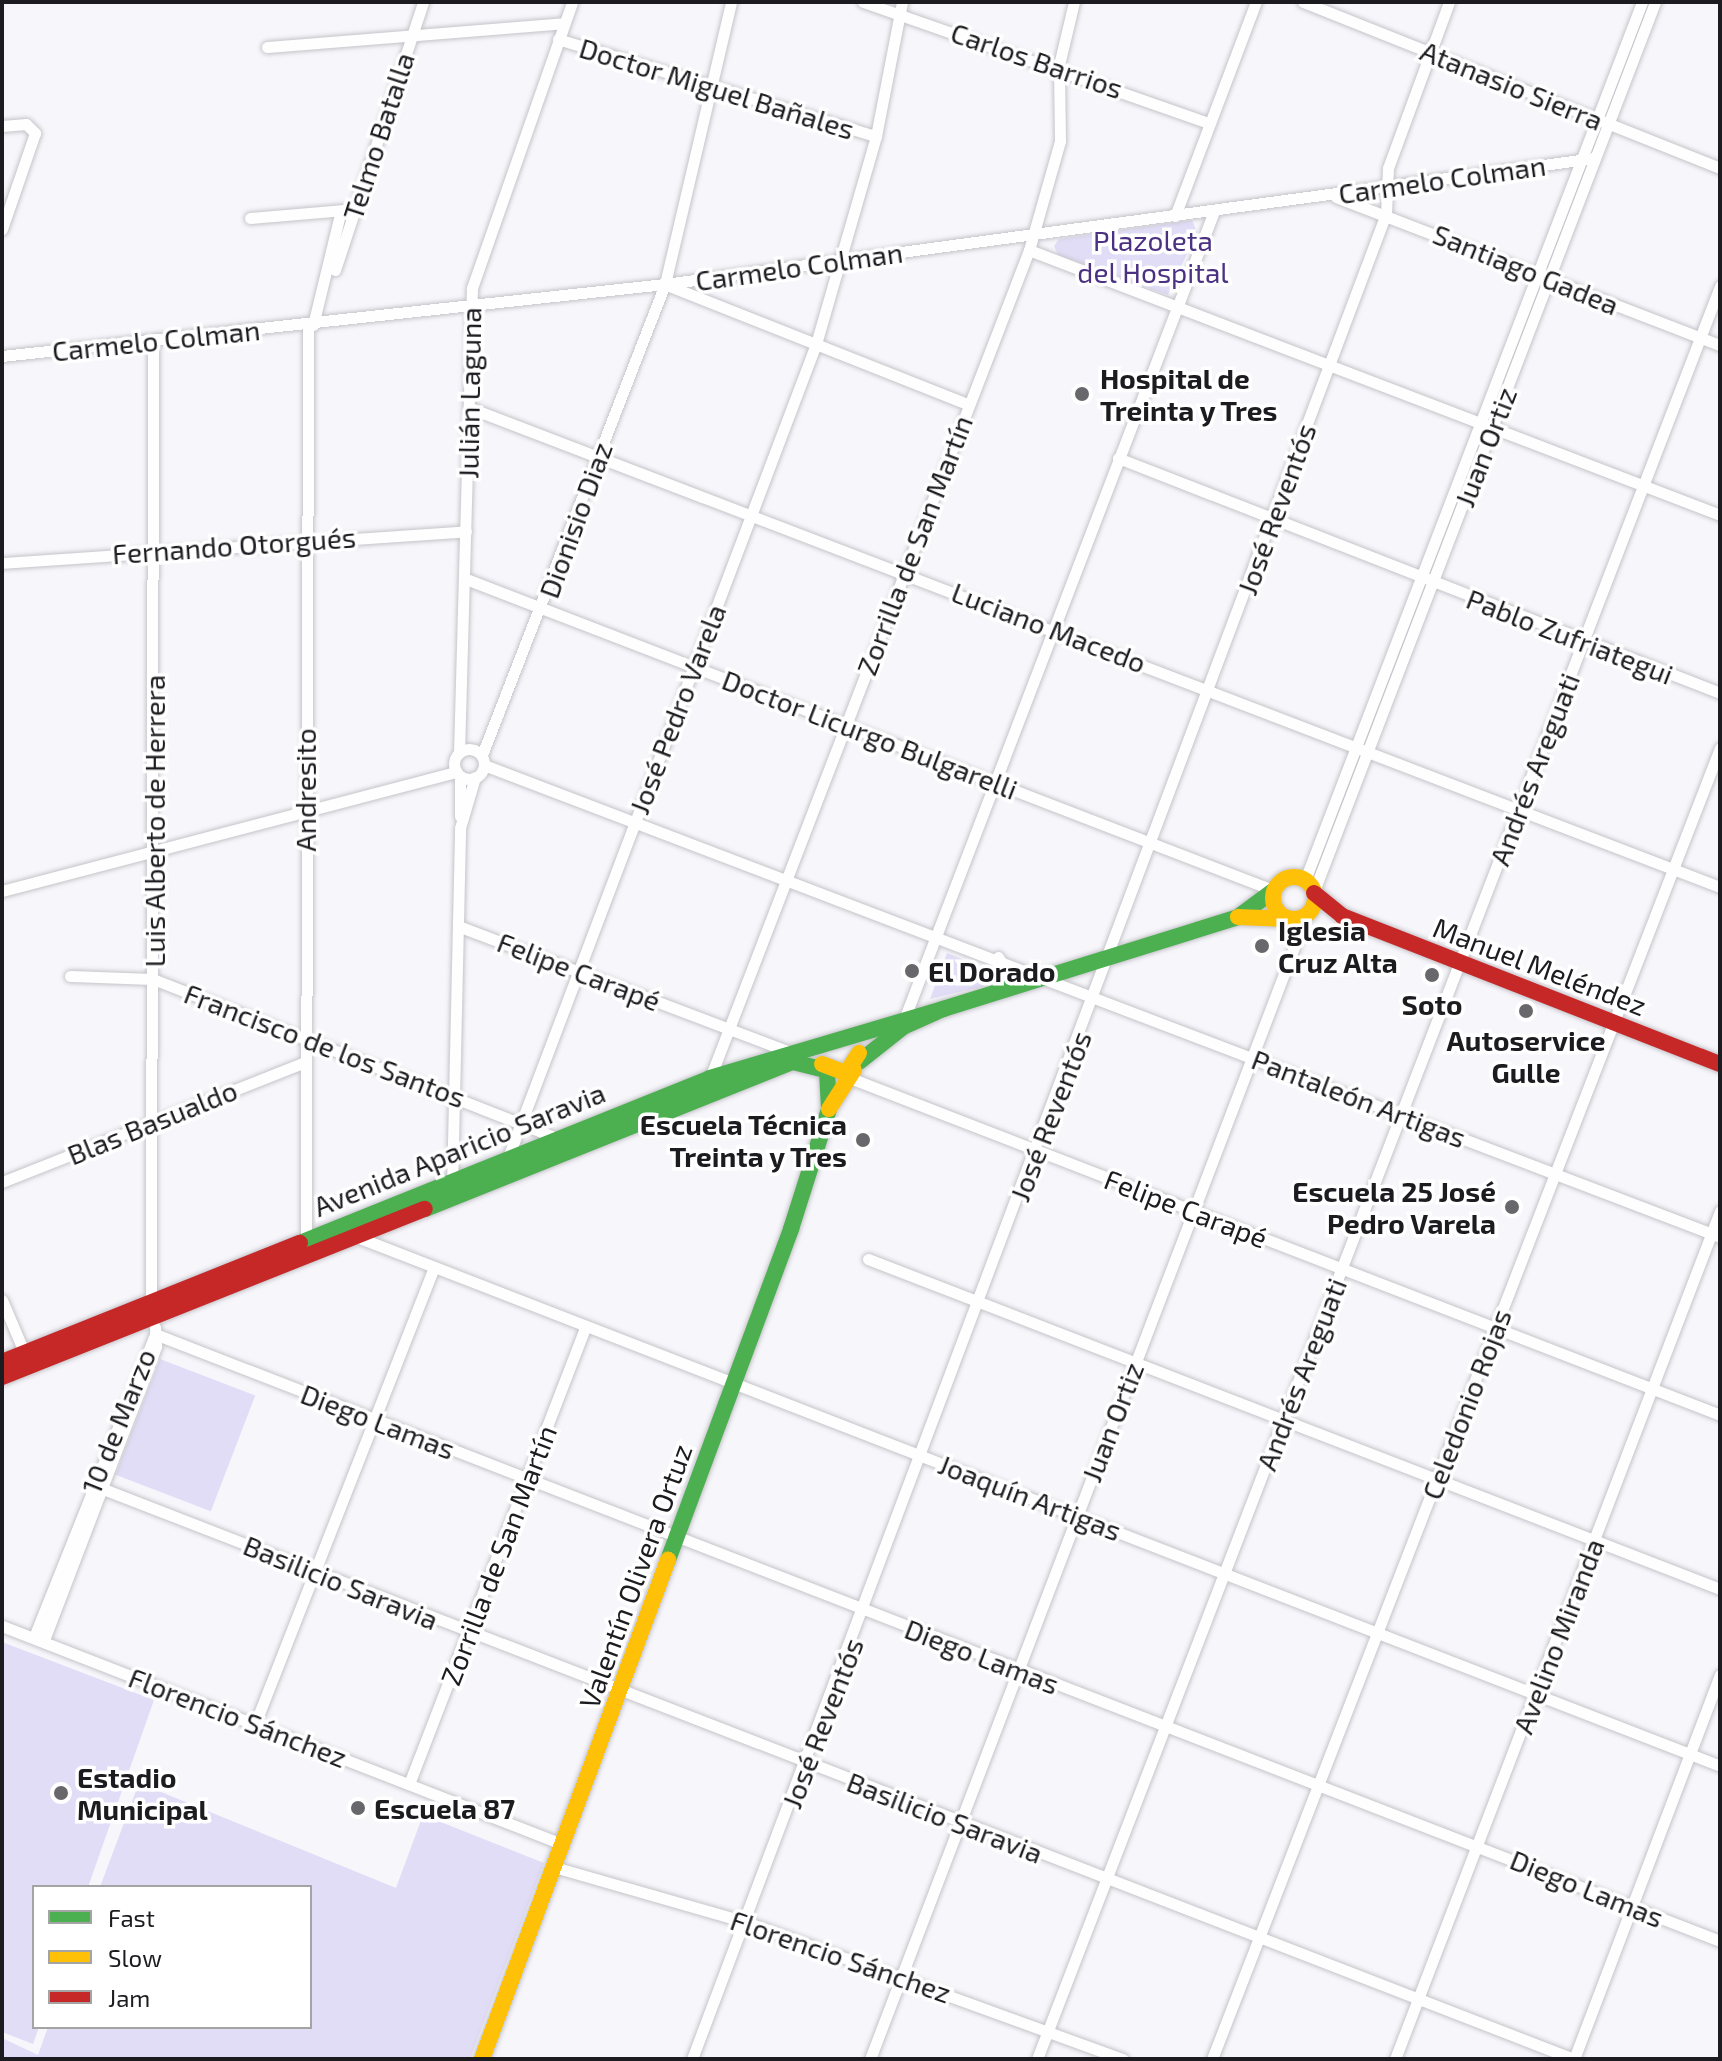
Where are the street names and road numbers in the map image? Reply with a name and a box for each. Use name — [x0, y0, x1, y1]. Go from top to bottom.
street label: Carlos Barrios — [947, 15, 1127, 105]
street label: Doctor Miguel Bañales — [575, 30, 859, 146]
street label: Atanasio Sierra — [1416, 33, 1608, 137]
street label: Telmo Batalla — [335, 48, 421, 224]
street label: Carmelo Colman — [1336, 148, 1548, 210]
street label: Santiago Gadea — [1428, 216, 1624, 322]
street label: Carmelo Colman — [693, 235, 905, 297]
street label: Julián Laguna — [451, 307, 487, 479]
street label: Carmelo Colman — [50, 312, 262, 368]
street label: Juan Ortiz — [1447, 383, 1523, 511]
street label: Zorrilla de San Martín — [849, 410, 979, 680]
street label: José Reventós — [1229, 419, 1323, 599]
street label: Dionisio Diaz — [531, 438, 619, 602]
street label: Fernando Otorgués — [111, 520, 357, 570]
street label: Luciano Macedo — [947, 575, 1151, 679]
street label: Pablo Zufriategui — [1462, 581, 1678, 691]
street label: José Pedro Varela — [621, 599, 733, 819]
street label: Doctor Licurgo Bulgarelli — [717, 662, 1023, 806]
street label: Andrés Areguati — [1482, 668, 1586, 870]
street label: Luis Alberto de Herrera — [137, 674, 171, 968]
street label: Andresito — [288, 728, 322, 852]
street label: Manuel Meléndez — [1428, 910, 1652, 1022]
street label: Felipe Carapé — [493, 925, 665, 1017]
street label: Francisco de los Santos — [180, 976, 470, 1114]
street label: José Reventós — [1002, 1026, 1098, 1206]
street label: Pantaleón Artigas — [1247, 1042, 1471, 1154]
street label: Blas Basualdo — [62, 1073, 242, 1171]
street label: Avenida Aparicio Saravia — [308, 1075, 610, 1223]
street label: Felipe Carapé — [1100, 1162, 1272, 1254]
street label: Andrés Areguati — [1249, 1273, 1353, 1475]
street label: Celedonio Rojas — [1414, 1304, 1518, 1504]
street label: 10 de Marzo — [74, 1344, 162, 1498]
street label: Juan Ortiz — [1074, 1358, 1150, 1486]
street label: Diego Lamas — [296, 1376, 460, 1466]
street label: Zorrilla de San Martín — [433, 1420, 563, 1690]
street label: Valentín Olivera Ortuz — [572, 1439, 698, 1713]
street label: Joaquín Artigas — [934, 1447, 1126, 1547]
street label: Basilicio Saravia — [239, 1528, 443, 1636]
street label: Avelino Miranda — [1505, 1534, 1611, 1738]
street label: Diego Lamas — [900, 1611, 1064, 1701]
street label: José Reventós — [774, 1633, 870, 1813]
street label: Florencio Sánchez — [124, 1660, 352, 1774]
street label: Basilicio Saravia — [842, 1764, 1048, 1870]
street label: Diego Lamas — [1506, 1842, 1668, 1934]
street label: Florencio Sánchez — [726, 1903, 956, 2009]

